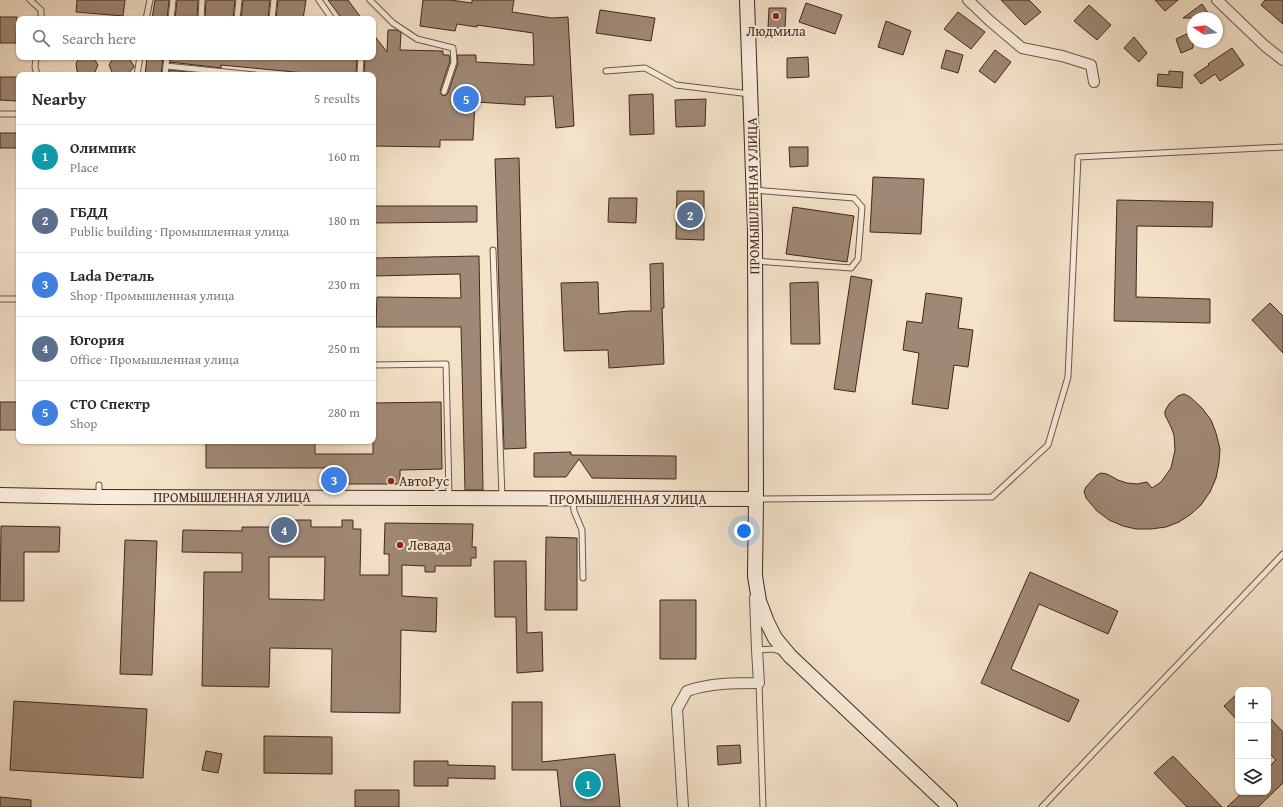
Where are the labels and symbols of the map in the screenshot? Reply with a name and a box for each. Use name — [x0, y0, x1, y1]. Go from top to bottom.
marker: Людмила — [771, 11, 781, 21]
north arrow — [1187, 12, 1223, 48]
place label: Людмила — [746, 21, 806, 41]
pin: 5 — [453, 84, 479, 114]
street label: ПРОМЫШЛЕННАЯ УЛИЦА — [742, 117, 764, 275]
pin: 2 — [677, 200, 703, 230]
pin: 3 — [321, 465, 347, 495]
place label: АвтоРус — [399, 471, 449, 491]
marker: АвтоРус — [386, 476, 396, 486]
street label: ПРОМЫШЛЕННАЯ УЛИЦА — [153, 487, 311, 507]
street label: ПРОМЫШЛЕННАЯ УЛИЦА — [549, 489, 707, 509]
pin: 4 — [271, 515, 297, 545]
your location — [734, 521, 754, 541]
place label: Левада — [408, 535, 452, 555]
marker: Левада — [395, 540, 405, 550]
pin: 1 — [575, 769, 601, 799]

